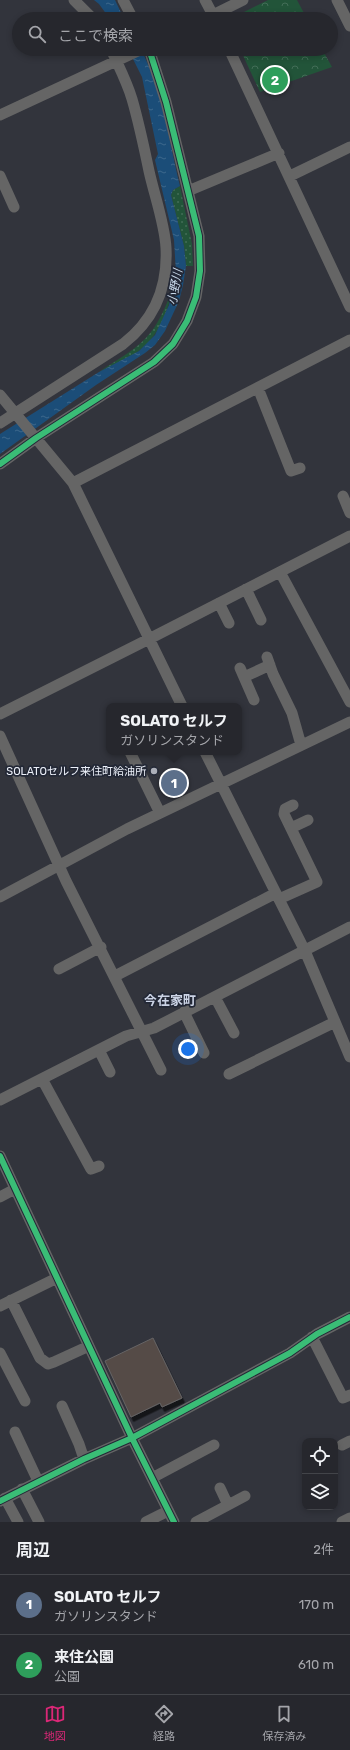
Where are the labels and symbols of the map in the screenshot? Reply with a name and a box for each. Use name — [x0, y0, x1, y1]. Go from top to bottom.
pin: 2 — [262, 65, 288, 95]
water label: 小野川 — [165, 266, 185, 306]
place label: SOLATOセルフ来住町給油所 — [6, 765, 147, 778]
marker: SOLATOセルフ来住町給油所 — [149, 766, 159, 776]
pin: 1 — [161, 768, 187, 798]
district label: 今在家町 — [144, 993, 196, 1008]
your location — [178, 1039, 198, 1059]

